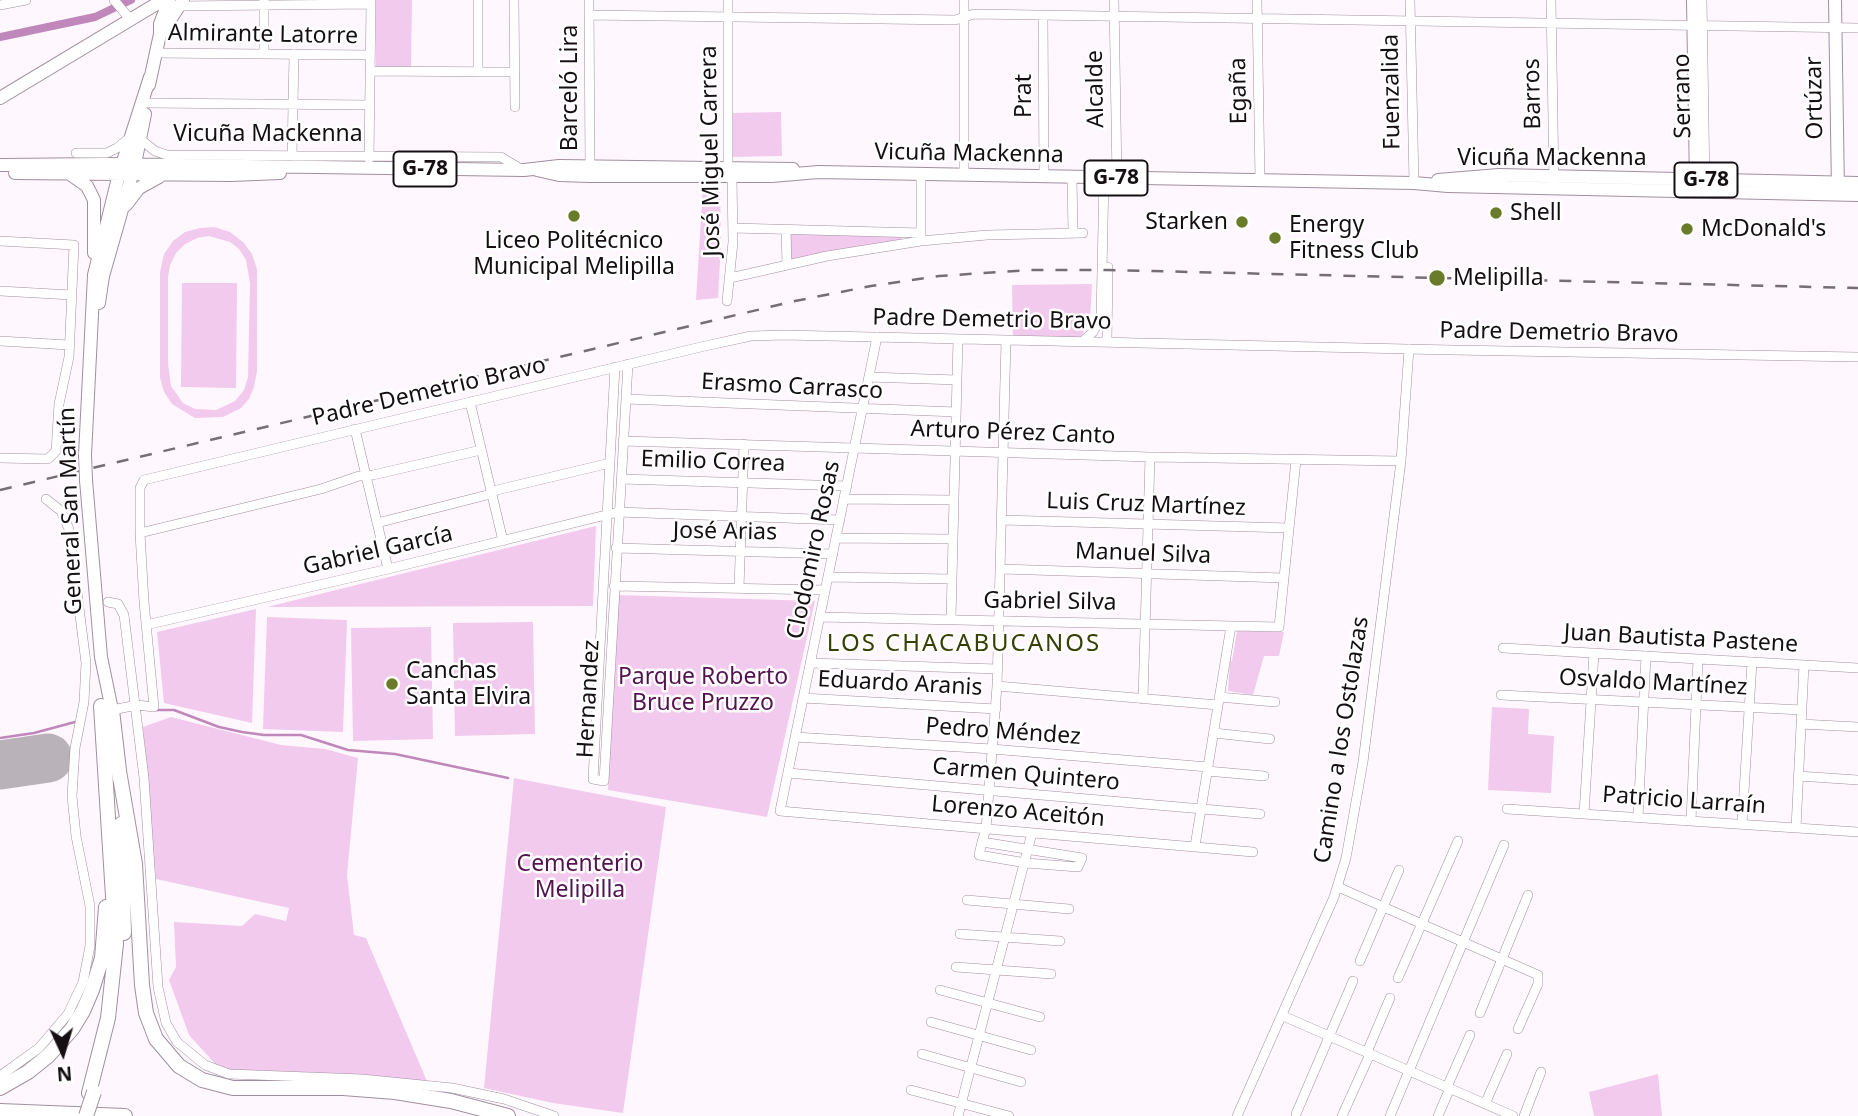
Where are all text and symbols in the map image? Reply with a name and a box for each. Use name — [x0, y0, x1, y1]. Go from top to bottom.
street label: Almirante Latorre — [168, 20, 358, 50]
street label: Barceló Lira — [556, 25, 584, 151]
street label: Fuenzalida — [1377, 34, 1407, 150]
street label: José Miguel Carrera — [695, 45, 727, 257]
street label: Alcalde — [1082, 50, 1110, 128]
street label: Serrano — [1668, 53, 1698, 139]
street label: Ortúzar — [1800, 56, 1830, 140]
street label: Egaña — [1225, 57, 1253, 125]
street label: Barros — [1519, 58, 1547, 130]
street label: Prat — [1010, 74, 1038, 118]
street label: Vicuña Mackenna — [173, 120, 363, 148]
street label: Vicuña Mackenna — [874, 139, 1064, 169]
street label: Vicuña Mackenna — [1457, 144, 1647, 172]
road number: G-78 — [394, 152, 457, 186]
road number: G-78 — [1084, 160, 1148, 196]
road number: G-78 — [1674, 162, 1738, 198]
place label: Shell — [1510, 199, 1562, 227]
marker: Shell — [1488, 205, 1504, 221]
marker: Liceo Politécnico Municipal Melipilla — [566, 208, 582, 224]
place label: Starken — [1145, 208, 1228, 236]
place label: Energy Fitness Club — [1289, 211, 1419, 265]
marker: Starken — [1234, 214, 1250, 230]
place label: McDonald's — [1701, 215, 1826, 243]
marker: McDonald's — [1679, 221, 1695, 237]
place label: Liceo Politécnico Municipal Melipilla — [473, 227, 675, 281]
marker: Energy Fitness Club — [1267, 230, 1283, 246]
place label: Melipilla — [1453, 264, 1544, 292]
marker: Melipilla — [1427, 268, 1447, 288]
street label: Padre Demetrio Bravo — [872, 304, 1112, 336]
street label: Padre Demetrio Bravo — [1439, 317, 1679, 349]
street label: Padre Demetrio Bravo — [309, 352, 549, 432]
street label: Erasmo Carrasco — [700, 368, 884, 406]
street label: General San Martín — [54, 406, 88, 616]
street label: Arturo Pérez Canto — [910, 416, 1116, 450]
street label: Emilio Correa — [640, 446, 786, 478]
street label: Clodomiro Rosas — [782, 458, 846, 642]
street label: Luis Cruz Martínez — [1046, 488, 1246, 522]
street label: José Arias — [673, 517, 777, 547]
street label: Gabriel García — [301, 520, 455, 582]
street label: Manuel Silva — [1074, 538, 1212, 570]
street label: Gabriel Silva — [983, 587, 1117, 617]
street label: Camino a los Ostolazas — [1309, 615, 1375, 865]
street label: Juan Bautista Pastene — [1563, 619, 1799, 659]
district label: LOS CHACABUCANOS — [829, 630, 1099, 658]
street label: Hernandez — [572, 639, 606, 759]
place label: Canchas Santa Elvira — [406, 657, 531, 711]
park label: Parque Roberto Bruce Pruzzo — [618, 663, 788, 717]
street label: Osvaldo Martínez — [1558, 664, 1748, 702]
street label: Eduardo Aranis — [817, 666, 983, 702]
marker: Canchas Santa Elvira — [384, 676, 400, 692]
street label: Pedro Méndez — [924, 713, 1082, 751]
street label: Carmen Quintero — [931, 753, 1121, 797]
street label: Patricio Larraín — [1601, 782, 1767, 820]
street label: Lorenzo Aceitón — [930, 791, 1106, 833]
park label: Cementerio Melipilla — [517, 850, 643, 904]
north arrow — [28, 1018, 98, 1088]
text: N — [56, 1060, 73, 1087]

